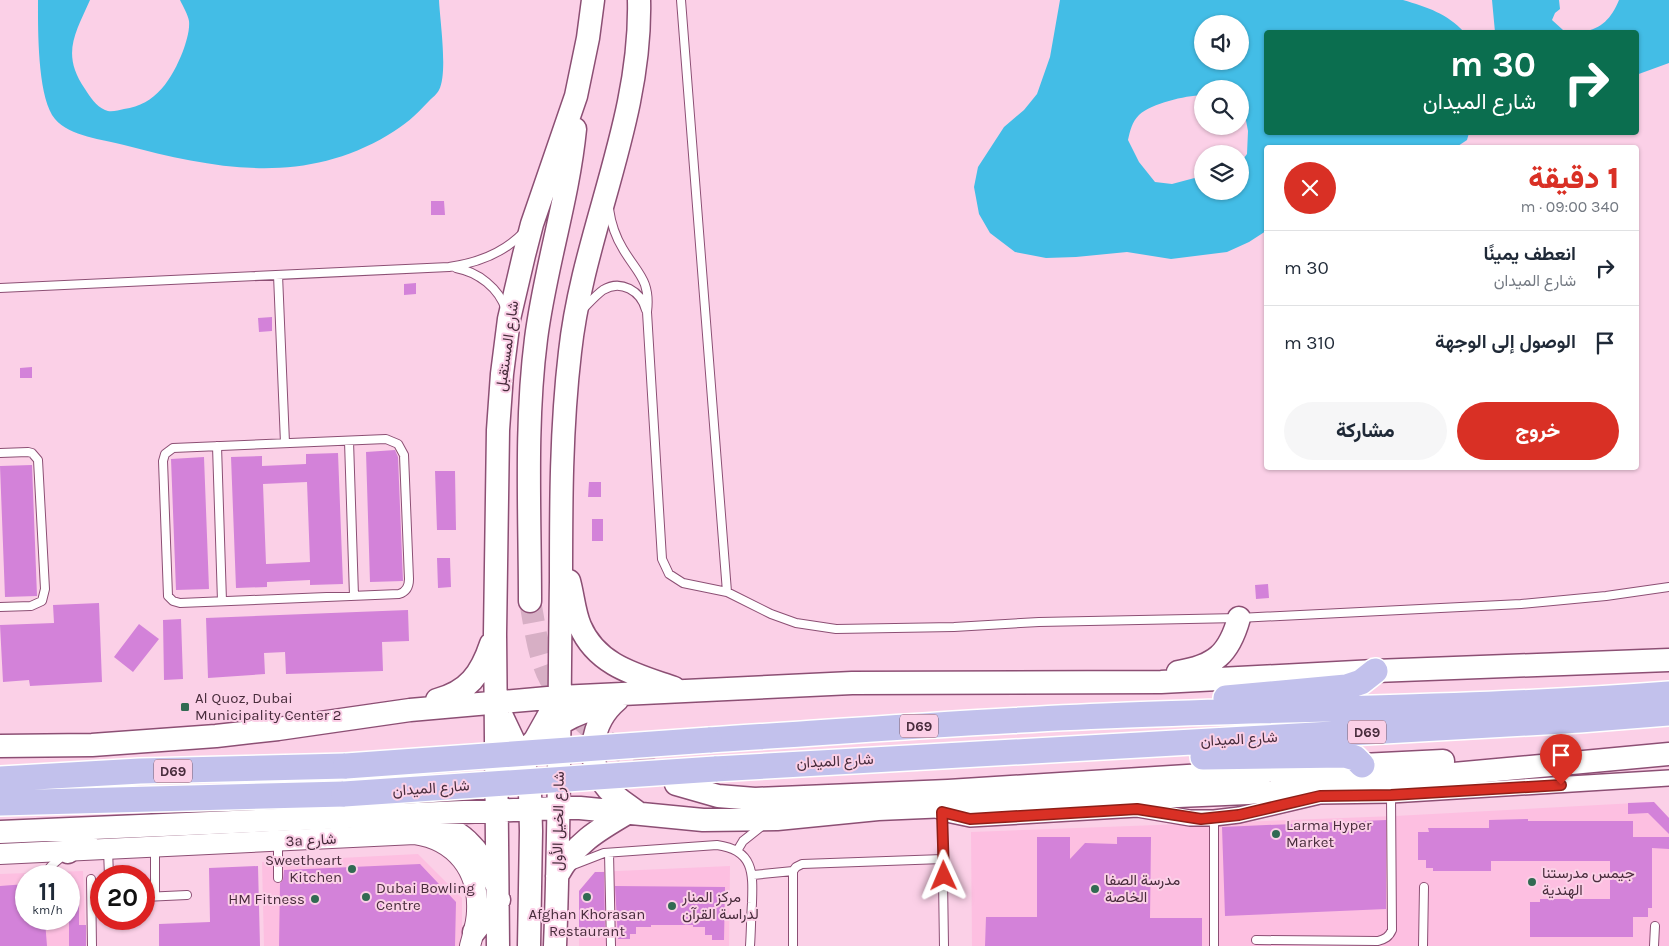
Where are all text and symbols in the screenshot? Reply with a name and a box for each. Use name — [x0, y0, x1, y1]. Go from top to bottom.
map controls — [1194, 15, 1249, 200]
button: sound — [1194, 15, 1249, 70]
text: 30 m — [1450, 44, 1536, 85]
icon: right — [1554, 50, 1619, 115]
button: search — [1194, 80, 1249, 135]
text: شارع الميدان — [1423, 89, 1536, 115]
button: layers — [1194, 145, 1249, 200]
text: 1 دقيقة — [1528, 160, 1619, 196]
button: close — [1284, 162, 1336, 214]
text: 340 m · 09:00 — [1520, 197, 1619, 216]
text: انعطف يمينًا — [1484, 243, 1576, 265]
icon: right — [1591, 254, 1619, 282]
text: 30 m — [1284, 257, 1329, 279]
text: شارع الميدان — [1494, 271, 1576, 290]
street label: شارع المستقبل — [492, 299, 524, 393]
icon: arrive — [1591, 329, 1619, 357]
text: الوصول إلى الوجهة — [1435, 331, 1576, 353]
text: 310 m — [1284, 332, 1335, 354]
button: مشاركة — [1284, 402, 1447, 460]
button: خروج — [1457, 402, 1619, 460]
place label: Al Quoz, Dubai Municipality Center 2 — [195, 689, 341, 724]
marker: Al Quoz, Dubai Municipality Center 2 — [179, 701, 191, 713]
road number: D69 — [900, 714, 938, 738]
road number: D69 — [1348, 720, 1386, 744]
street label: شارع الميدان — [1200, 728, 1278, 752]
pin — [1540, 734, 1582, 785]
icon: arrive — [1547, 741, 1575, 769]
street label: شارع الميدان — [796, 750, 874, 774]
road number: D69 — [154, 759, 192, 782]
street label: شارع الخيل الأول — [548, 771, 570, 871]
street label: شارع الميدان — [392, 776, 470, 802]
place label: Larma Hyper Market — [1286, 816, 1372, 851]
marker: Larma Hyper Market — [1270, 828, 1282, 840]
street label: 3a شارع — [285, 830, 337, 852]
position arrow — [917, 849, 969, 901]
place label: Sweetheart Kitchen — [265, 851, 342, 886]
marker: Sweetheart Kitchen — [346, 863, 358, 875]
place label: جيمس مدرستنا الهندية — [1542, 864, 1635, 899]
speed limit sign: 20 — [90, 865, 155, 930]
place label: مدرسة الصفا الخاصة — [1105, 871, 1180, 906]
marker: جيمس مدرستنا الهندية — [1526, 876, 1538, 888]
text: 11 — [39, 877, 56, 906]
place label: Dubai Bowling Centre — [376, 879, 475, 914]
marker: مدرسة الصفا الخاصة — [1089, 883, 1101, 895]
place label: مركز المنار لدراسة القرآن — [681, 888, 759, 923]
place label: HM Fitness — [228, 890, 305, 908]
marker: Dubai Bowling Centre — [360, 891, 372, 903]
marker: Afghan Khorasan Restaurant — [581, 891, 593, 903]
marker: HM Fitness — [309, 893, 321, 905]
marker: مركز المنار لدراسة القرآن — [666, 900, 678, 912]
text: km/h — [32, 903, 63, 917]
place label: Afghan Khorasan Restaurant — [529, 905, 645, 940]

